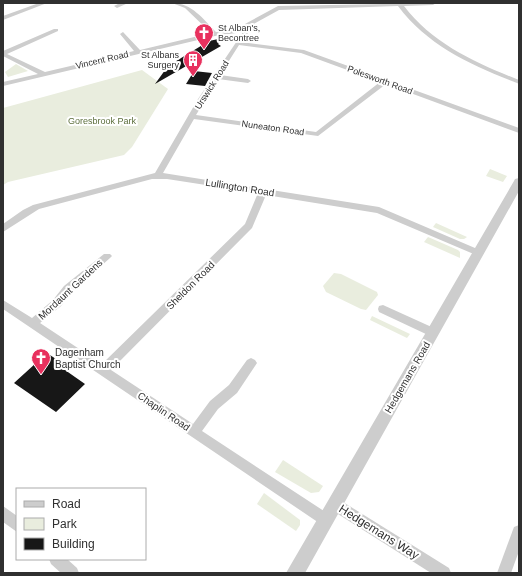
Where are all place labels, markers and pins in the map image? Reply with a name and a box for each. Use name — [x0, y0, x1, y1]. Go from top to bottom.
church icon: St Alban's, Becontree — [193, 22, 215, 50]
place label: St Alban's, Becontree — [218, 23, 260, 43]
building icon: St Albans Surgery — [182, 49, 204, 77]
place label: St Albans Surgery — [141, 50, 179, 70]
church icon: Dagenham Baptist Church — [30, 347, 52, 375]
place label: Dagenham Baptist Church — [55, 347, 121, 370]

